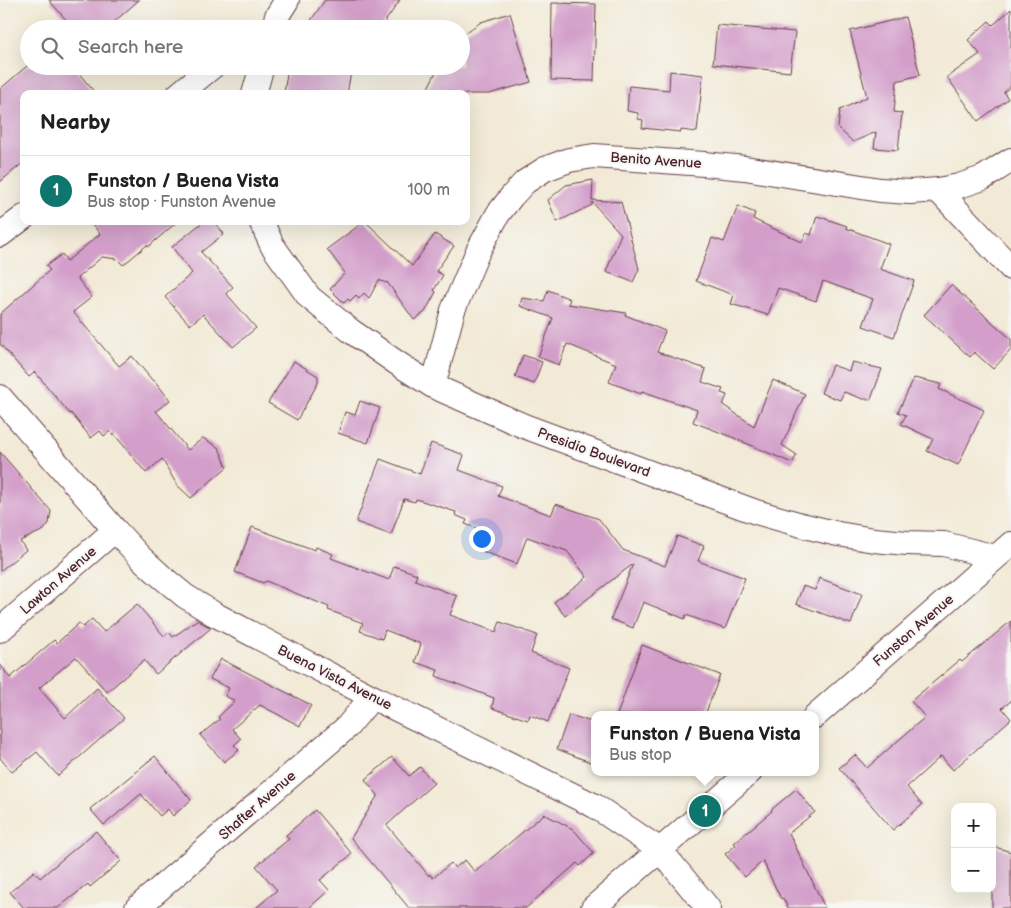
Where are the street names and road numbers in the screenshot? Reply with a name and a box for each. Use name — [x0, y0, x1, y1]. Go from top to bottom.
street label: Benito Avenue — [610, 149, 702, 172]
street label: Presidio Boulevard — [535, 424, 653, 481]
street label: Lawton Avenue — [17, 543, 100, 618]
street label: Funston Avenue — [870, 591, 957, 670]
street label: Buena Vista Avenue — [275, 641, 395, 714]
street label: Shafter Avenue — [215, 767, 299, 843]

